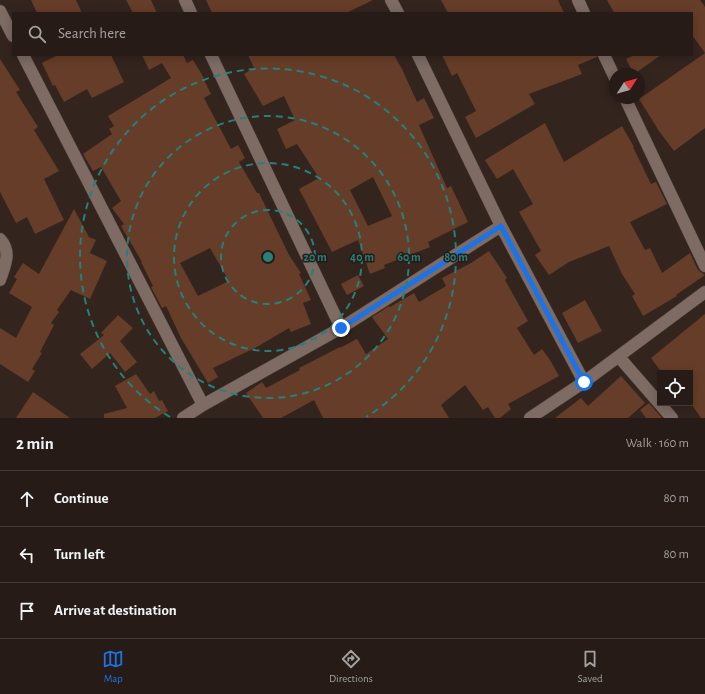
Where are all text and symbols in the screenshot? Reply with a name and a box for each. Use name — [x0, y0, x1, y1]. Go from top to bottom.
search box — [12, 12, 693, 56]
icon: search — [26, 23, 48, 45]
text: Search here — [58, 26, 126, 41]
north arrow — [609, 68, 645, 104]
centre of rings — [261, 250, 275, 264]
text: 20 m — [303, 251, 327, 263]
text: 40 m — [350, 251, 374, 263]
text: 60 m — [397, 251, 421, 263]
text: 80 m — [444, 251, 468, 263]
route end — [332, 319, 350, 337]
map controls — [657, 370, 693, 406]
button: locate — [657, 370, 693, 406]
route start — [575, 373, 593, 391]
text: 2 min — [16, 435, 54, 452]
text: Walk · 160 m — [626, 437, 689, 450]
icon: ahead — [16, 488, 38, 510]
text: Continue — [54, 491, 109, 506]
text: 80 m — [663, 492, 689, 505]
icon: left — [16, 544, 38, 566]
text: Turn left — [54, 547, 105, 562]
text: 80 m — [663, 548, 689, 561]
icon: arrive — [16, 600, 38, 622]
text: Arrive at destination — [54, 603, 177, 618]
tab: Map — [102, 648, 124, 685]
tab: Directions — [329, 648, 373, 685]
tab: Saved — [577, 648, 603, 685]

